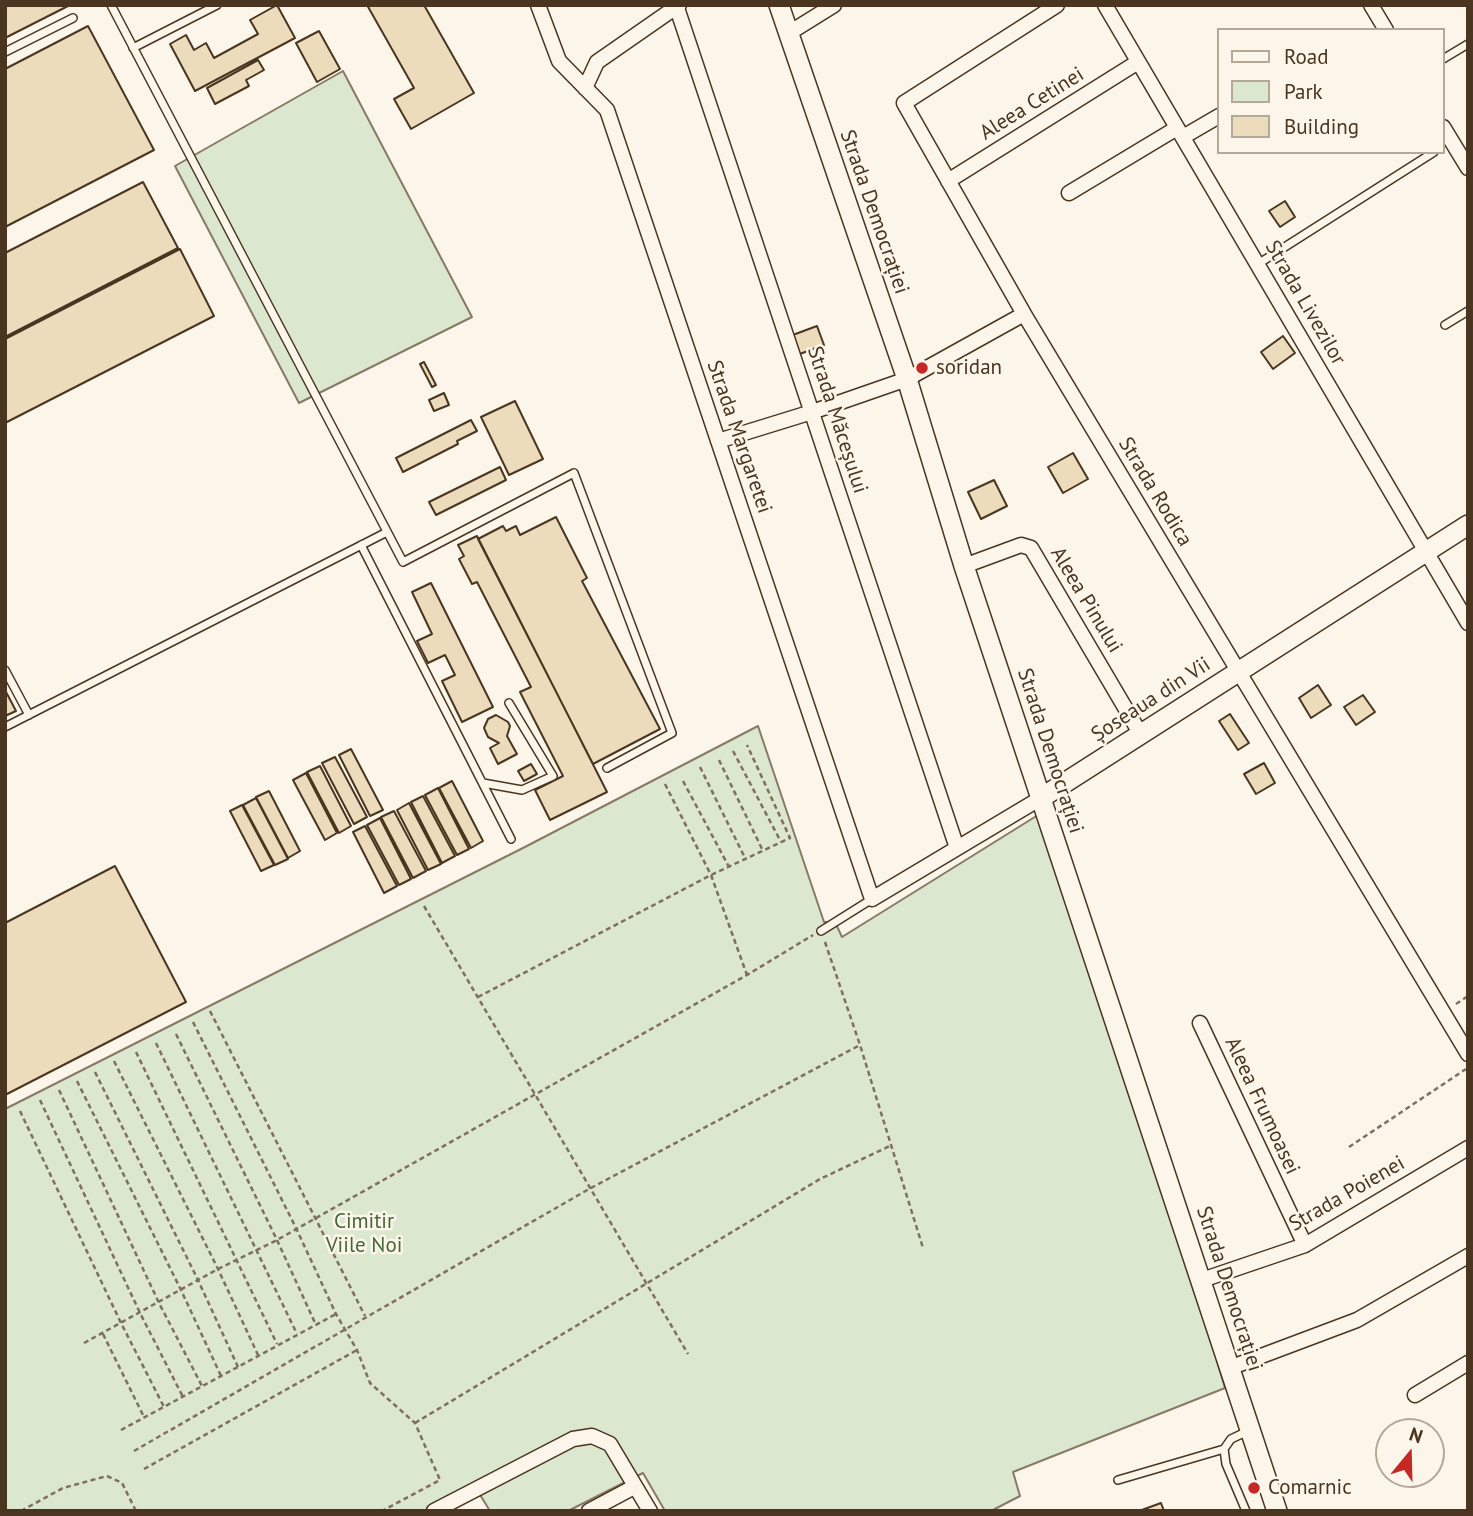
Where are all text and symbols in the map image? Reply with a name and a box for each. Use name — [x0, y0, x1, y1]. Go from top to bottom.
legend — [1218, 28, 1445, 154]
text: Road — [1284, 43, 1328, 70]
street label: Aleea Cetinei — [975, 62, 1089, 146]
text: Park — [1284, 78, 1323, 105]
text: Building — [1284, 113, 1359, 140]
street label: Strada Democrației — [834, 127, 914, 297]
street label: Strada Livezilor — [1259, 236, 1351, 370]
street label: Strada Măceșului — [801, 343, 873, 497]
place label: soridan — [936, 355, 1002, 381]
street label: Strada Margaretei — [701, 357, 777, 517]
marker: soridan — [914, 360, 930, 376]
street label: Strada Rodica — [1113, 433, 1197, 551]
street label: Aleea Pinului — [1045, 543, 1127, 657]
street label: Șoseaua din Vii — [1087, 652, 1215, 748]
street label: Strada Democrației — [1011, 665, 1089, 837]
street label: Aleea Frumoasei — [1219, 1033, 1305, 1179]
street label: Strada Poienei — [1285, 1151, 1409, 1237]
street label: Strada Democrației — [1190, 1203, 1268, 1375]
park label: Cimitir Viile Noi — [326, 1209, 402, 1259]
north arrow — [1375, 1418, 1445, 1488]
text: N — [1406, 1422, 1426, 1448]
place label: Comarnic — [1268, 1475, 1352, 1501]
marker: Comarnic — [1246, 1480, 1262, 1496]

